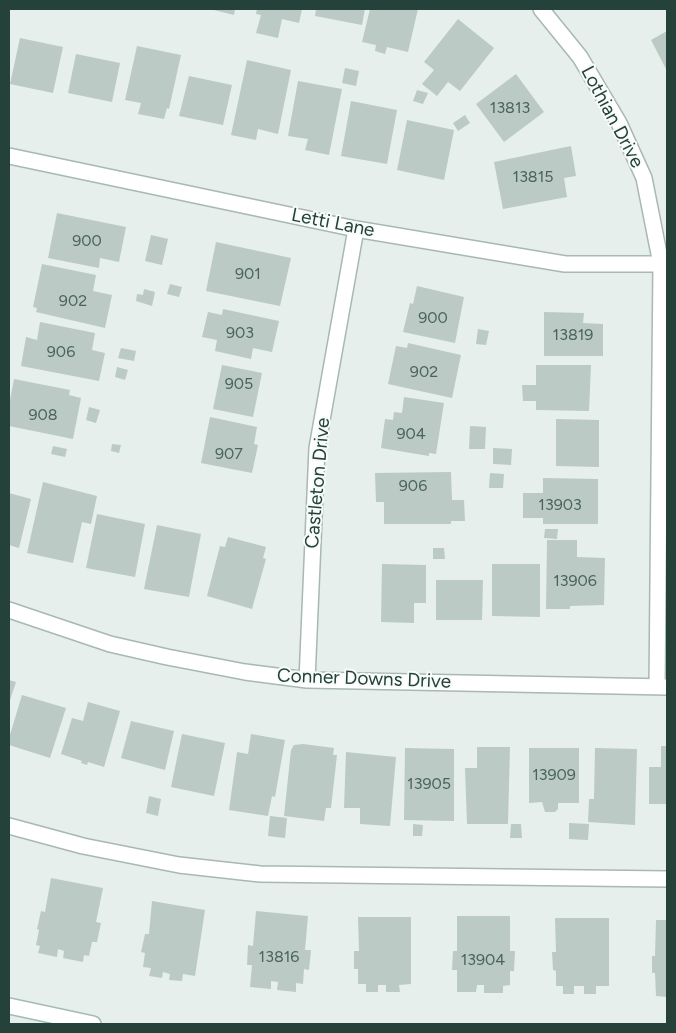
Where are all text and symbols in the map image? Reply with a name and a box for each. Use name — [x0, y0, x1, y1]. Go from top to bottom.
street label: Lothian Drive — [576, 62, 648, 172]
house number: 13813 — [490, 98, 530, 118]
house number: 13815 — [513, 167, 553, 187]
street label: Letti Lane — [289, 204, 377, 242]
house number: 900 — [72, 231, 102, 251]
house number: 901 — [235, 264, 261, 284]
house number: 902 — [59, 291, 87, 311]
house number: 900 — [418, 308, 448, 328]
house number: 903 — [226, 323, 254, 343]
house number: 13819 — [553, 325, 593, 345]
house number: 906 — [47, 342, 75, 362]
house number: 902 — [410, 362, 438, 382]
house number: 905 — [225, 374, 253, 394]
house number: 908 — [28, 405, 58, 425]
street label: Castleton Drive — [301, 417, 335, 549]
house number: 904 — [396, 424, 426, 444]
house number: 907 — [215, 444, 243, 464]
house number: 906 — [399, 476, 427, 496]
house number: 13903 — [538, 495, 582, 515]
house number: 13906 — [553, 571, 597, 591]
street label: Conner Downs Drive — [277, 665, 451, 693]
house number: 13909 — [532, 765, 576, 785]
house number: 13905 — [407, 774, 451, 794]
house number: 13816 — [259, 947, 299, 967]
house number: 13904 — [461, 950, 505, 970]

